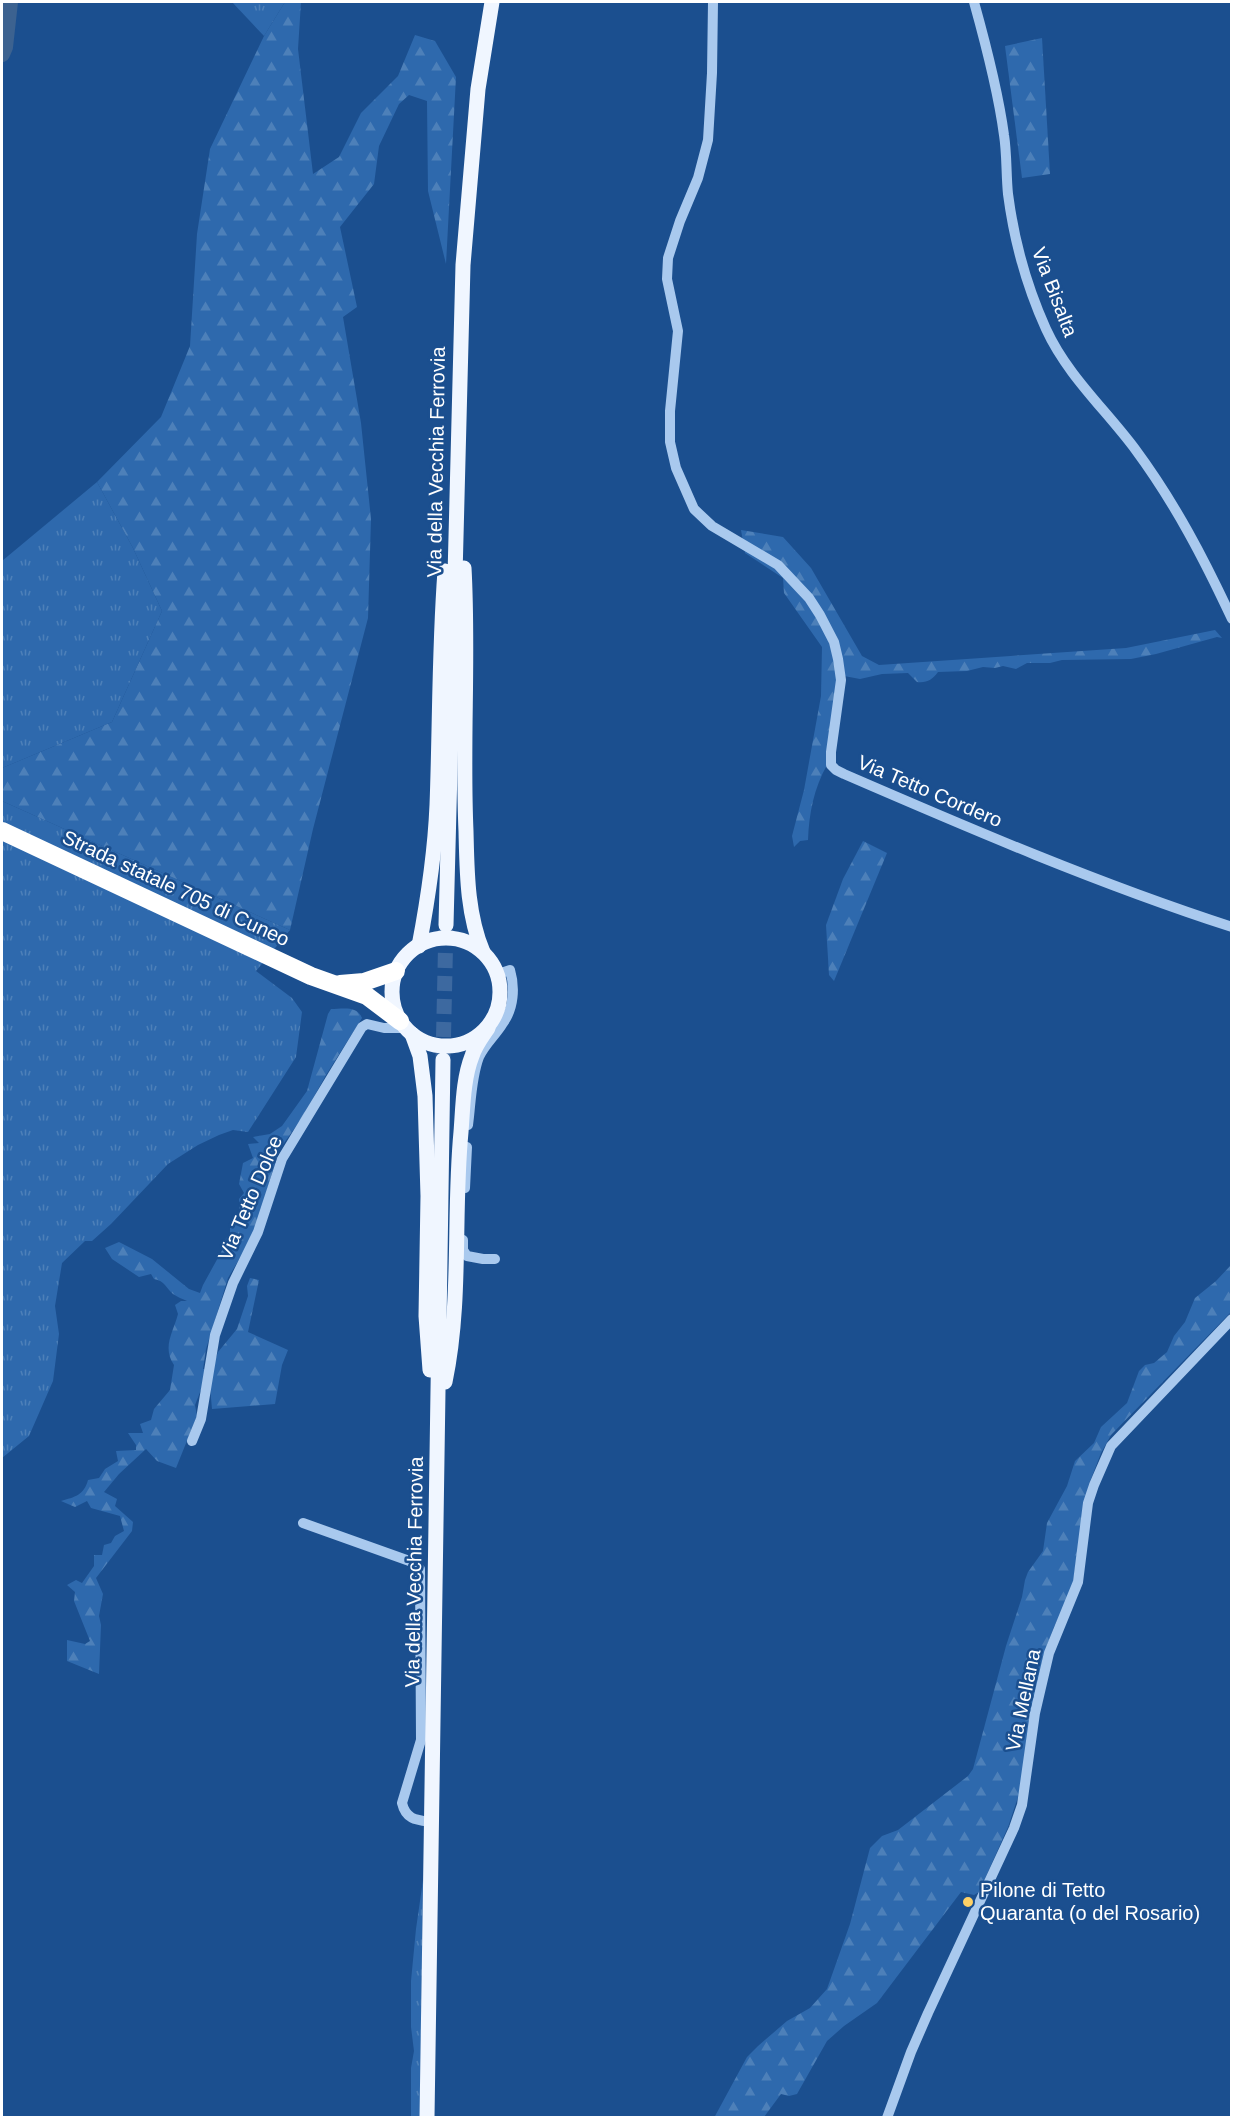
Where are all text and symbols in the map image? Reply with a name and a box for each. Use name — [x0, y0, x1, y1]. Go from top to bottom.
street label: Via Bisalta — [1028, 244, 1082, 341]
street label: Via della Vecchia Ferrovia — [423, 346, 449, 578]
street label: Via Tetto Cordero — [854, 751, 1006, 831]
street label: Strada statale 705 di Cuneo — [59, 826, 293, 950]
street label: Via Tetto Dolce — [214, 1132, 286, 1264]
street label: Via della Vecchia Ferrovia — [401, 1456, 427, 1688]
street label: Via Mellana — [1001, 1646, 1045, 1753]
place label: Pilone di Tetto Quaranta (o del Rosario) — [980, 1879, 1200, 1924]
marker: Pilone di Tetto Quaranta (o del Rosario) — [961, 1895, 975, 1909]

